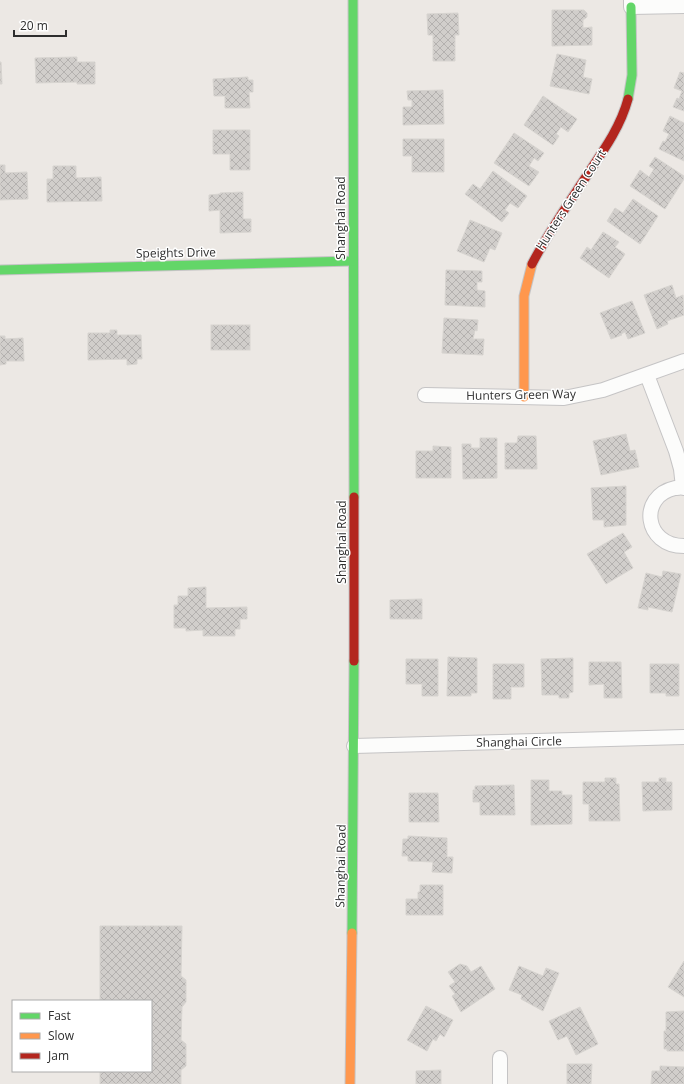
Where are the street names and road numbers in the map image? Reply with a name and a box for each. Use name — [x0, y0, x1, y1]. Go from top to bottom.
street label: Hunters Green Court — [532, 146, 610, 254]
street label: Shanghai Road — [332, 176, 349, 260]
street label: Speights Drive — [136, 243, 216, 262]
street label: Hunters Green Way — [466, 385, 577, 404]
street label: Shanghai Road — [333, 500, 350, 584]
street label: Shanghai Circle — [476, 732, 562, 751]
street label: Shanghai Road — [331, 824, 350, 908]

